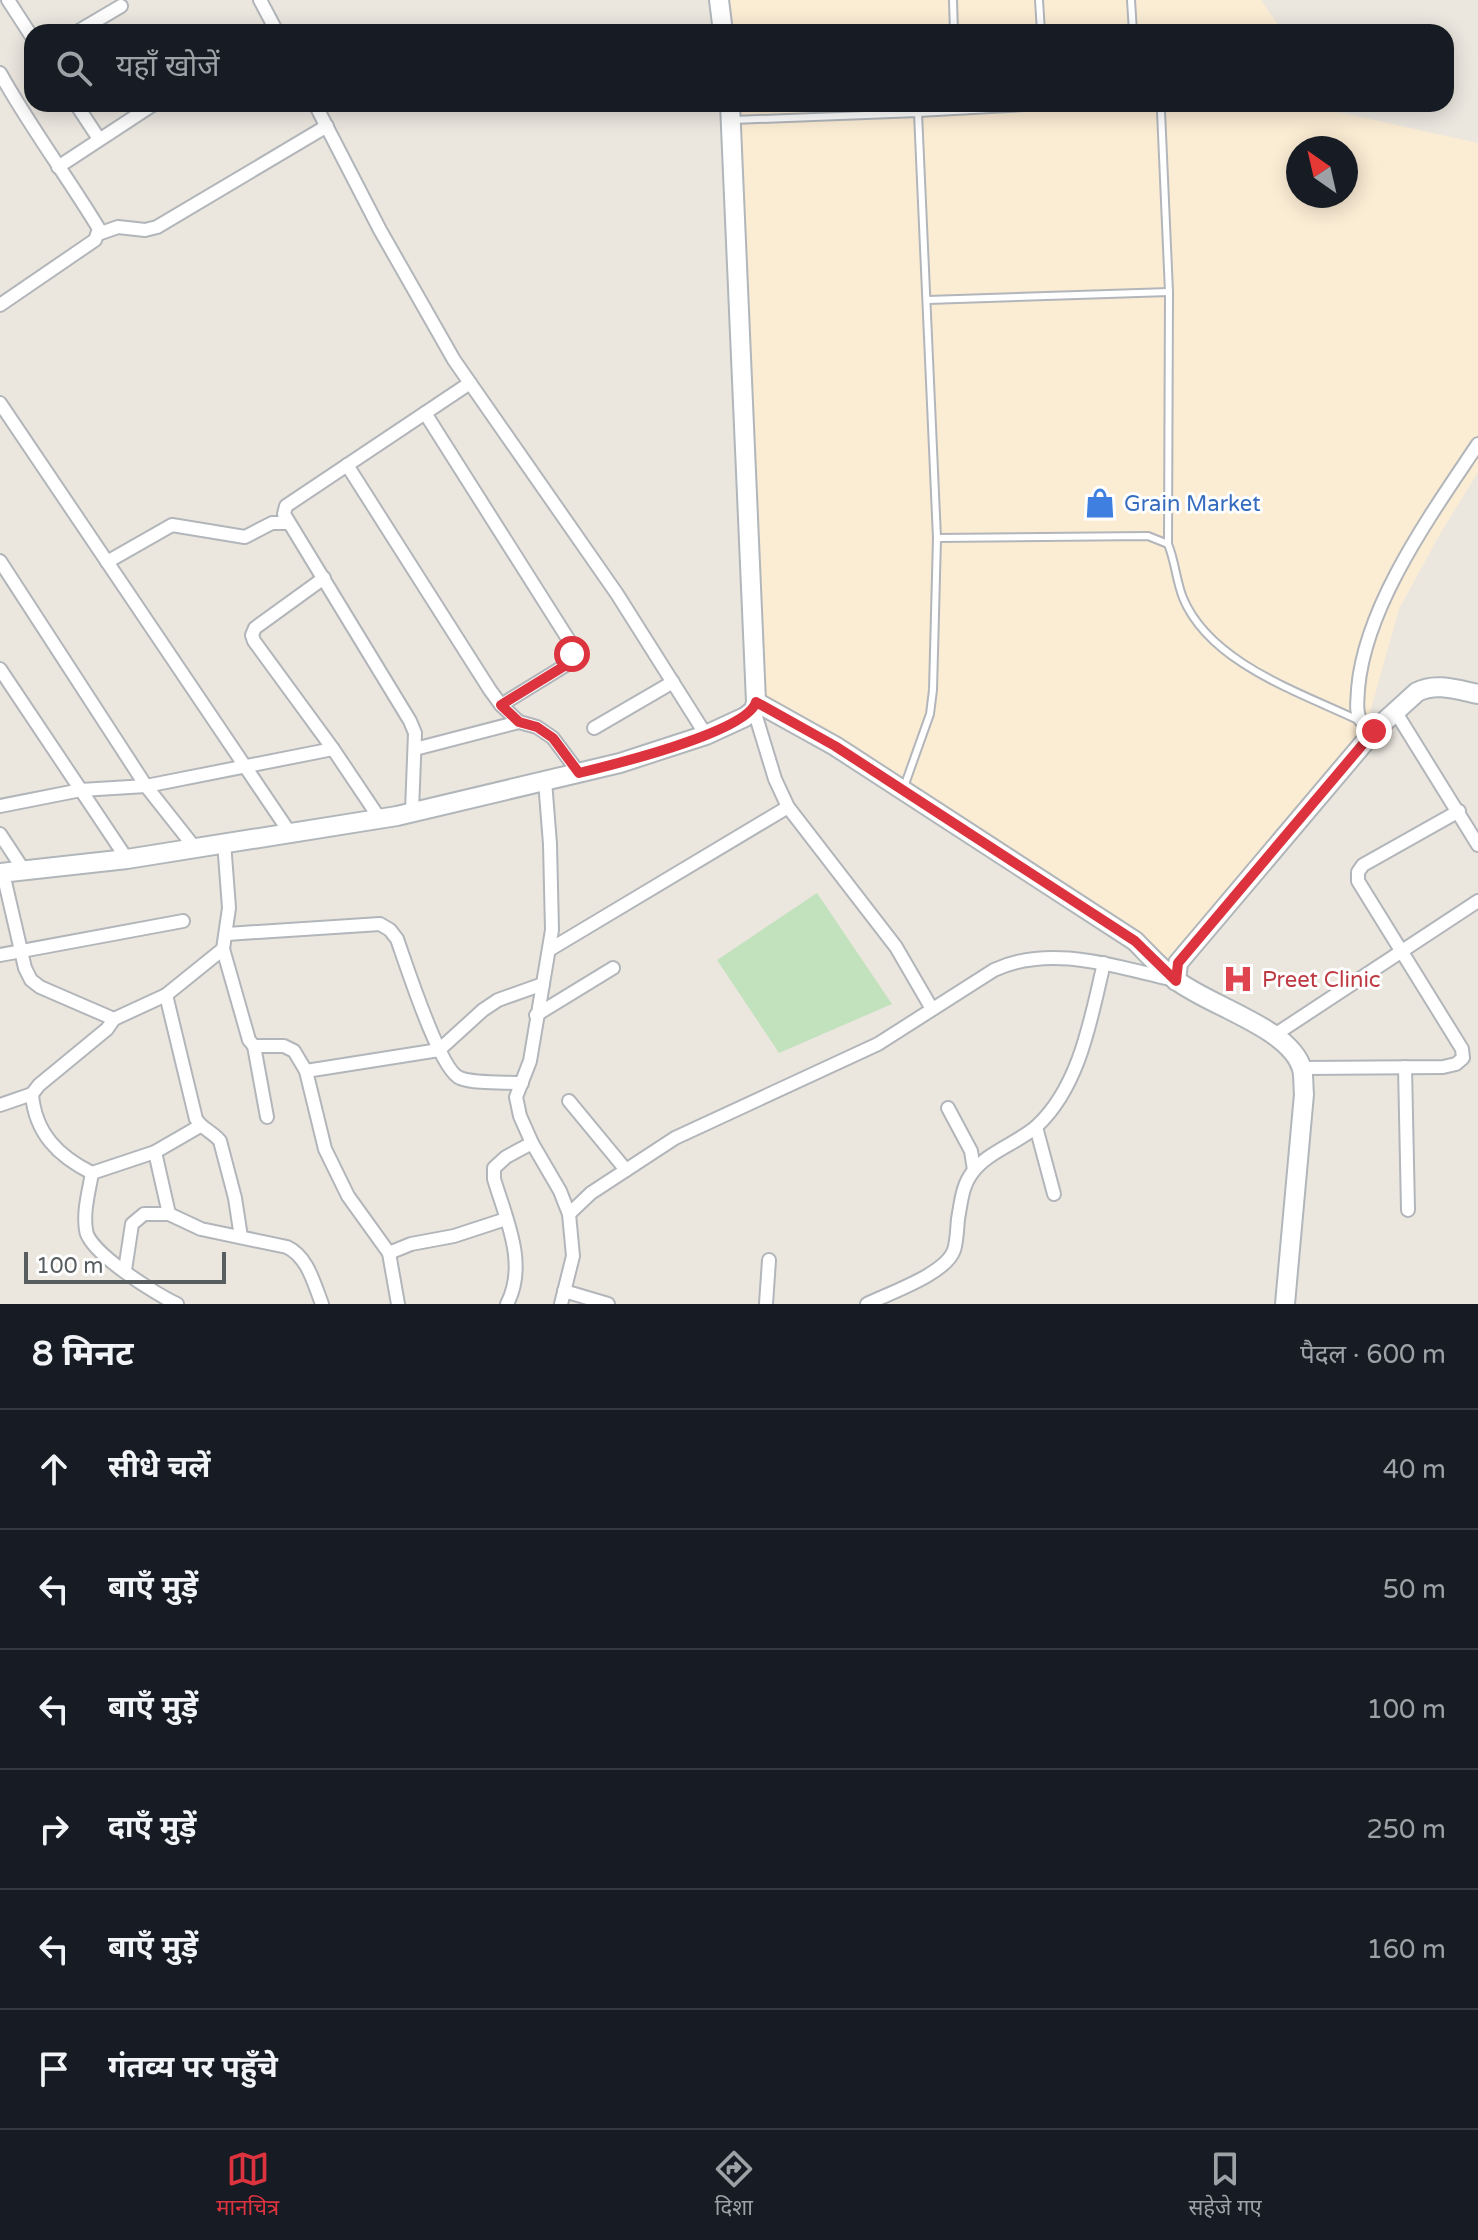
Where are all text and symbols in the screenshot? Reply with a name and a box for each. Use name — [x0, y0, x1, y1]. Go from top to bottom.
search box — [24, 24, 1454, 112]
icon: search — [52, 46, 96, 90]
text: यहाँ खोजें — [116, 48, 219, 85]
north arrow — [1286, 136, 1358, 208]
shop icon: Grain Market — [1083, 486, 1117, 520]
place label: Grain Market — [1124, 491, 1261, 517]
route start — [554, 636, 590, 672]
route end — [1356, 713, 1392, 749]
hospital icon: Preet Clinic — [1221, 962, 1255, 996]
place label: Preet Clinic — [1262, 967, 1381, 993]
scale bar — [24, 1248, 226, 1284]
text: 100 m — [36, 1253, 103, 1279]
text: 8 मिनट — [32, 1334, 134, 1375]
text: पैदल · 600 m — [1300, 1339, 1446, 1370]
icon: ahead — [32, 1447, 76, 1491]
text: सीधे चलें — [108, 1449, 210, 1486]
text: 40 m — [1383, 1454, 1446, 1485]
icon: left — [32, 1567, 76, 1611]
text: बाएँ मुड़ें — [108, 1569, 198, 1606]
text: 50 m — [1383, 1574, 1446, 1605]
icon: left — [32, 1687, 76, 1731]
text: बाएँ मुड़ें — [108, 1689, 198, 1726]
text: 100 m — [1366, 1694, 1446, 1725]
icon: right — [32, 1807, 76, 1851]
text: दाएँ मुड़ें — [108, 1809, 196, 1846]
text: 250 m — [1366, 1814, 1446, 1845]
icon: left — [32, 1927, 76, 1971]
text: बाएँ मुड़ें — [108, 1929, 198, 1966]
text: 160 m — [1366, 1934, 1446, 1965]
icon: arrive — [32, 2047, 76, 2091]
text: गंतव्य पर पहुँचे — [108, 2049, 278, 2086]
tab: मानचित्र — [216, 2147, 279, 2224]
tab: दिशा — [712, 2147, 756, 2224]
tab: सहेजे गए — [1188, 2147, 1262, 2224]

